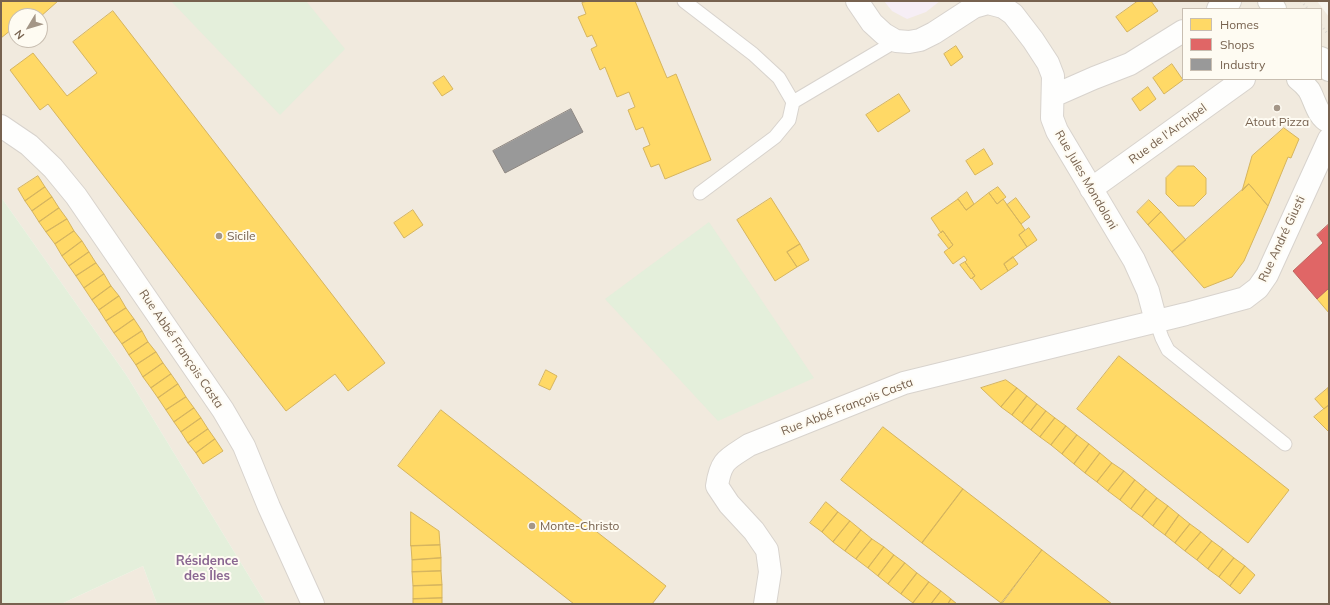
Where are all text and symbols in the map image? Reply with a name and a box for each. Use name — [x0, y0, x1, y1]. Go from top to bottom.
north arrow — [8, 8, 48, 48]
legend — [1182, 8, 1322, 80]
text: Homes — [1220, 17, 1259, 32]
text: N — [11, 27, 27, 42]
text: Shops — [1220, 37, 1255, 52]
text: Industry — [1220, 57, 1265, 72]
street label: Rue de l'Archipel — [1126, 101, 1210, 167]
marker: Atout Pizza — [1272, 103, 1282, 113]
place label: Atout Pizza — [1245, 115, 1309, 129]
street label: Rue Jules Mondoloni — [1052, 128, 1120, 232]
street label: Rue André Giusti — [1256, 194, 1308, 284]
place label: Sicile — [227, 229, 256, 243]
marker: Sicile — [214, 231, 224, 241]
street label: Rue Abbé François Casta — [136, 287, 226, 411]
street label: Rue Abbé François Casta — [779, 375, 915, 439]
place label: Monte-Christo — [540, 519, 619, 533]
marker: Monte-Christo — [527, 521, 537, 531]
district label: Résidence des Îles — [176, 553, 238, 584]

